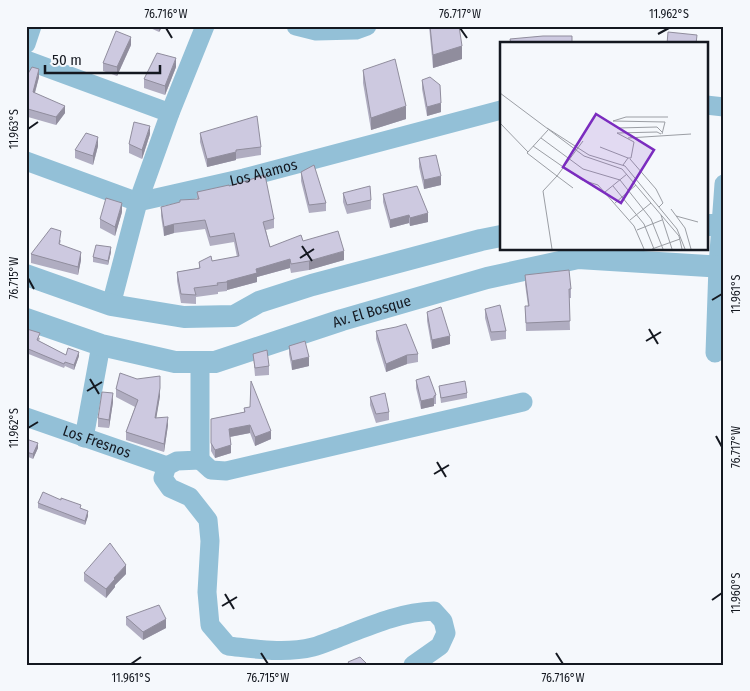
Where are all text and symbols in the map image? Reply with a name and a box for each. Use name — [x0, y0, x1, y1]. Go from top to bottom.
text: 76.716°W — [145, 7, 187, 21]
text: 76.717°W — [439, 7, 481, 21]
text: 11.962°S — [649, 7, 689, 21]
scale bar — [45, 42, 160, 74]
inset map — [500, 42, 708, 250]
text: 50 m — [52, 51, 82, 69]
text: 11.963°S — [7, 109, 21, 149]
street label: Los Alamos — [228, 155, 299, 190]
text: 76.715°W — [7, 257, 21, 299]
text: 11.961°S — [729, 274, 743, 313]
street label: Av. El Bosque — [330, 291, 413, 332]
text: 11.962°S — [7, 408, 21, 448]
street label: Los Fresnos — [60, 421, 133, 462]
text: 76.717°W — [729, 426, 743, 468]
text: 11.960°S — [729, 572, 743, 614]
text: 11.961°S — [112, 671, 151, 685]
text: 76.715°W — [247, 671, 289, 685]
text: 76.716°W — [542, 671, 584, 685]

